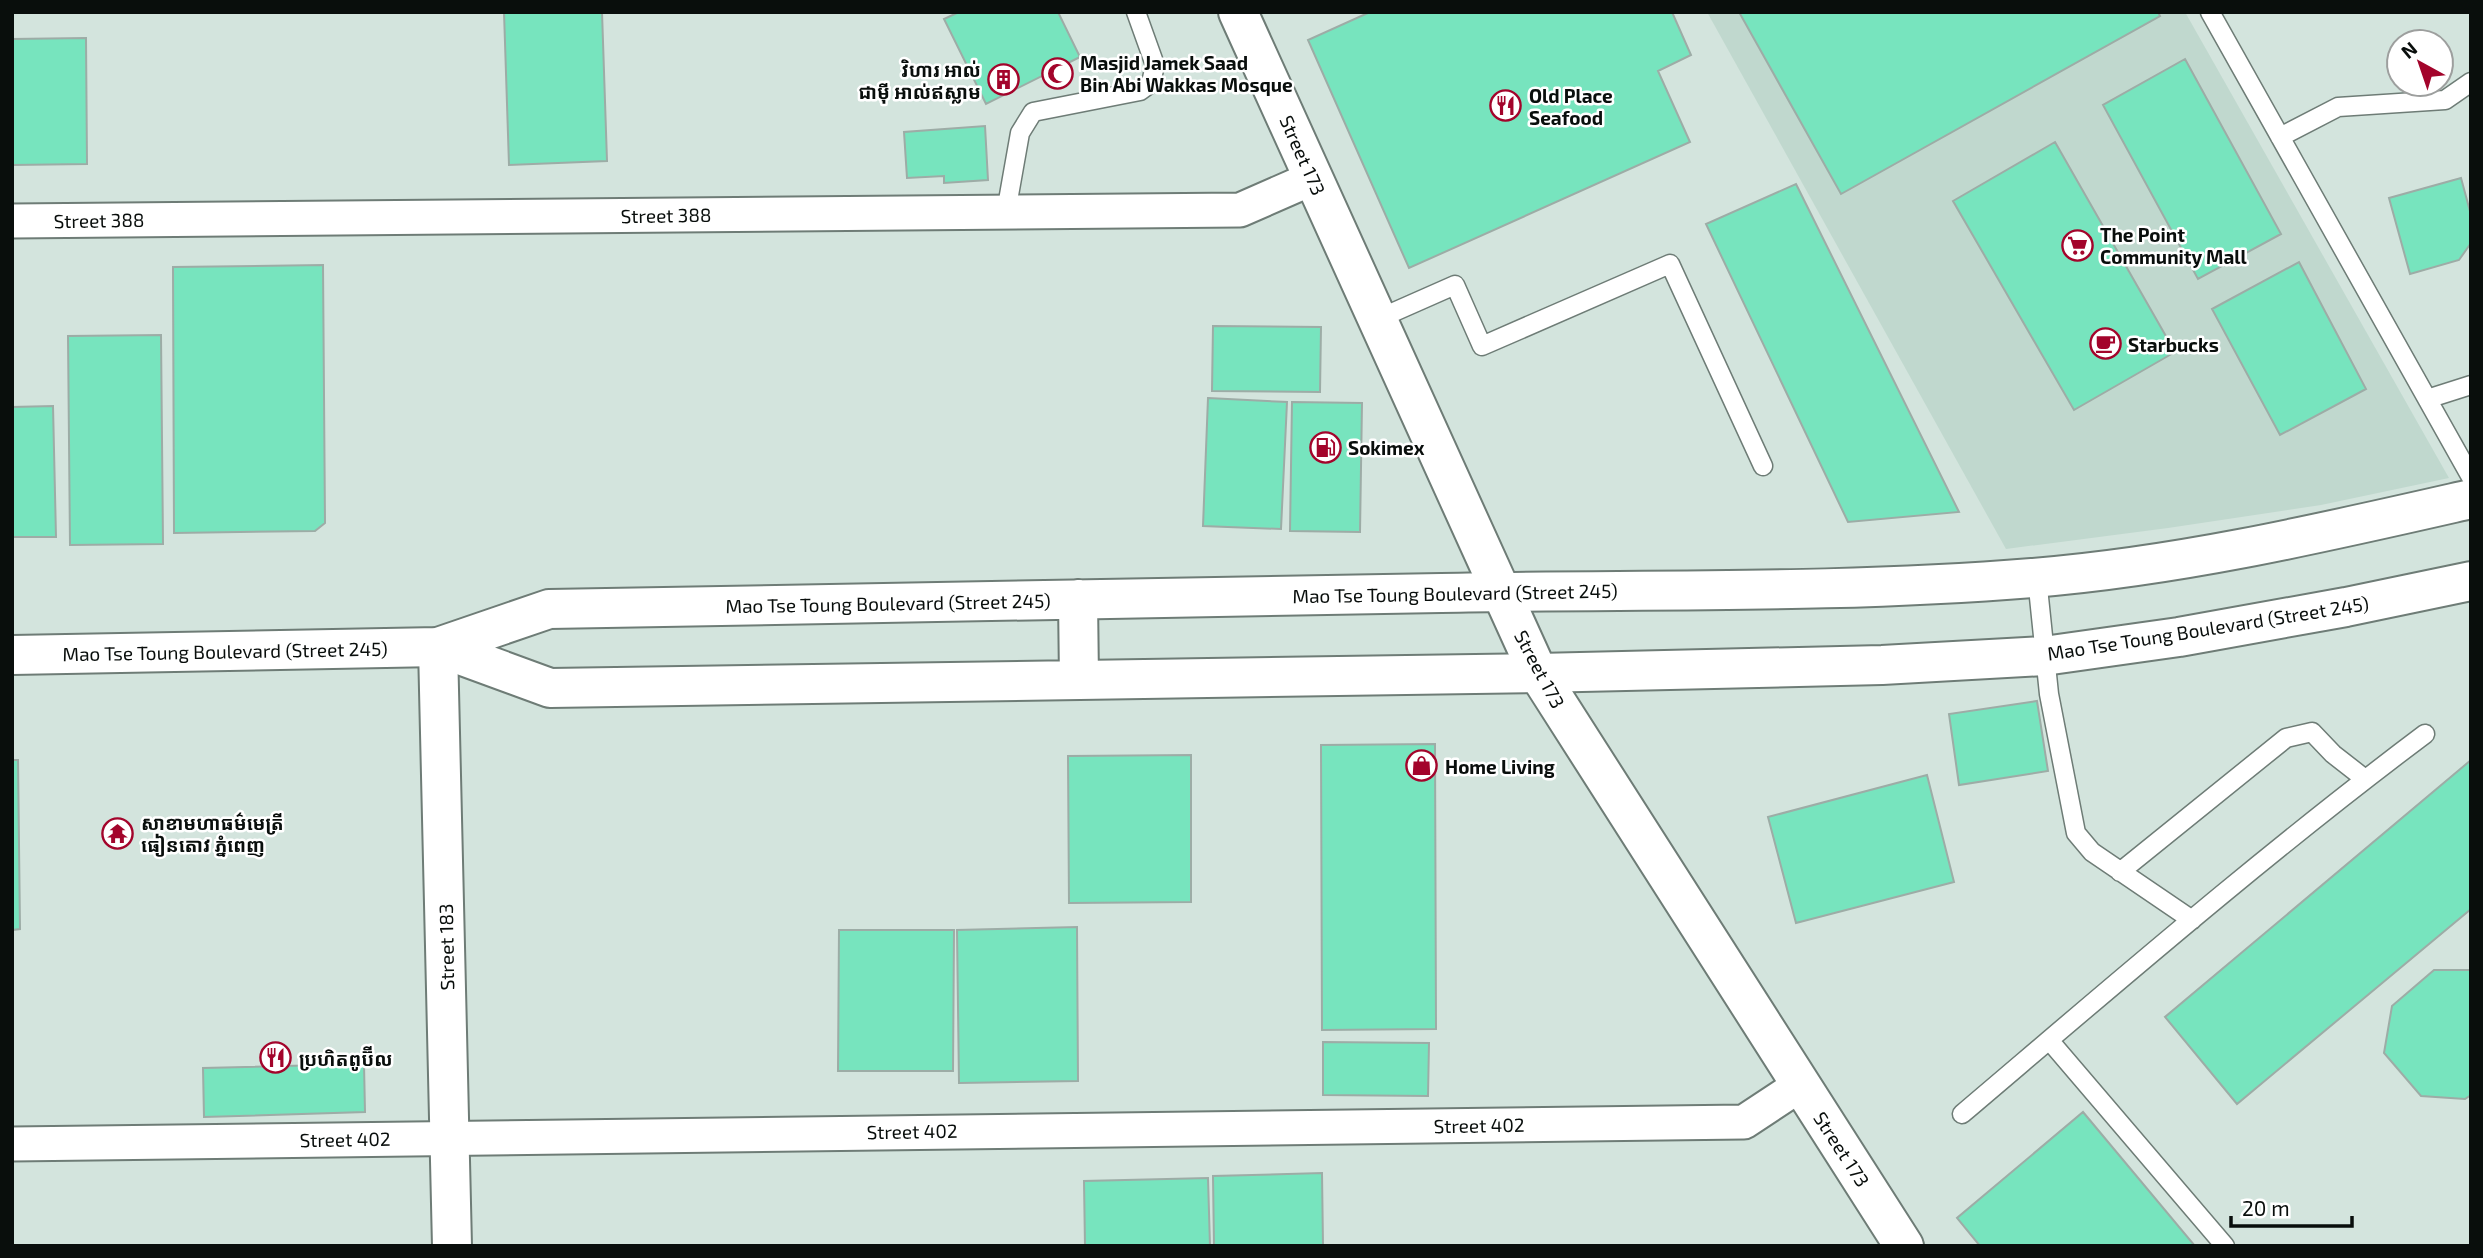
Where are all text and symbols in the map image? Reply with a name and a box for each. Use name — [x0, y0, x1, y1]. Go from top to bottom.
north arrow — [2385, 28, 2455, 98]
text: N — [2396, 36, 2421, 63]
place label: Masjid Jamek Saad Bin Abi Wakkas Mosque — [1080, 51, 1293, 96]
mosque icon: Masjid Jamek Saad Bin Abi Wakkas Mosque — [1040, 56, 1074, 90]
place label: វិហារ អាល់ ជាម៉ី អាល់ឥស្លាម — [858, 58, 981, 104]
building icon: វិហារ អាល់ ជាម៉ី អាល់ឥស្លាម — [987, 63, 1021, 97]
place label: Old Place Seafood — [1529, 84, 1613, 129]
restaurant icon: Old Place Seafood — [1489, 89, 1523, 123]
street label: Street 173 — [1275, 112, 1331, 198]
street label: Street 388 — [620, 203, 712, 227]
street label: Street 388 — [53, 208, 145, 232]
place label: The Point Community Mall — [2100, 223, 2247, 269]
supermarket icon: The Point Community Mall — [2060, 228, 2094, 262]
cafe icon: Starbucks — [2088, 327, 2122, 361]
place label: Starbucks — [2128, 333, 2219, 356]
fuel station icon: Sokimex — [1308, 430, 1342, 464]
place label: Sokimex — [1348, 436, 1425, 459]
street label: Mao Tse Toung Boulevard (Street 245) — [1292, 579, 1618, 607]
street label: Mao Tse Toung Boulevard (Street 245) — [725, 589, 1051, 617]
street label: Mao Tse Toung Boulevard (Street 245) — [2046, 591, 2370, 665]
street label: Street 173 — [1510, 626, 1570, 712]
street label: Mao Tse Toung Boulevard (Street 245) — [62, 637, 388, 665]
shop icon: Home Living — [1405, 749, 1439, 783]
place label: Home Living — [1445, 755, 1555, 778]
place label: សាខាមហាធម៌មេត្រី ធៀនតោវ ភ្នំពេញ — [141, 811, 284, 857]
temple icon: សាខាមហាធម៌មេត្រី ធៀនតោវ ភ្នំពេញ — [101, 816, 135, 850]
street label: Street 183 — [434, 903, 458, 991]
restaurant icon: ប្រហិតពូប៊ីល — [259, 1041, 293, 1075]
place label: ប្រហិតពូប៊ីល — [299, 1046, 393, 1071]
street label: Street 173 — [1809, 1107, 1875, 1191]
street label: Street 402 — [1433, 1113, 1525, 1137]
street label: Street 402 — [866, 1119, 958, 1143]
street label: Street 402 — [299, 1127, 391, 1151]
scale bar — [2231, 1184, 2352, 1228]
text: 20 m — [2242, 1195, 2290, 1220]

